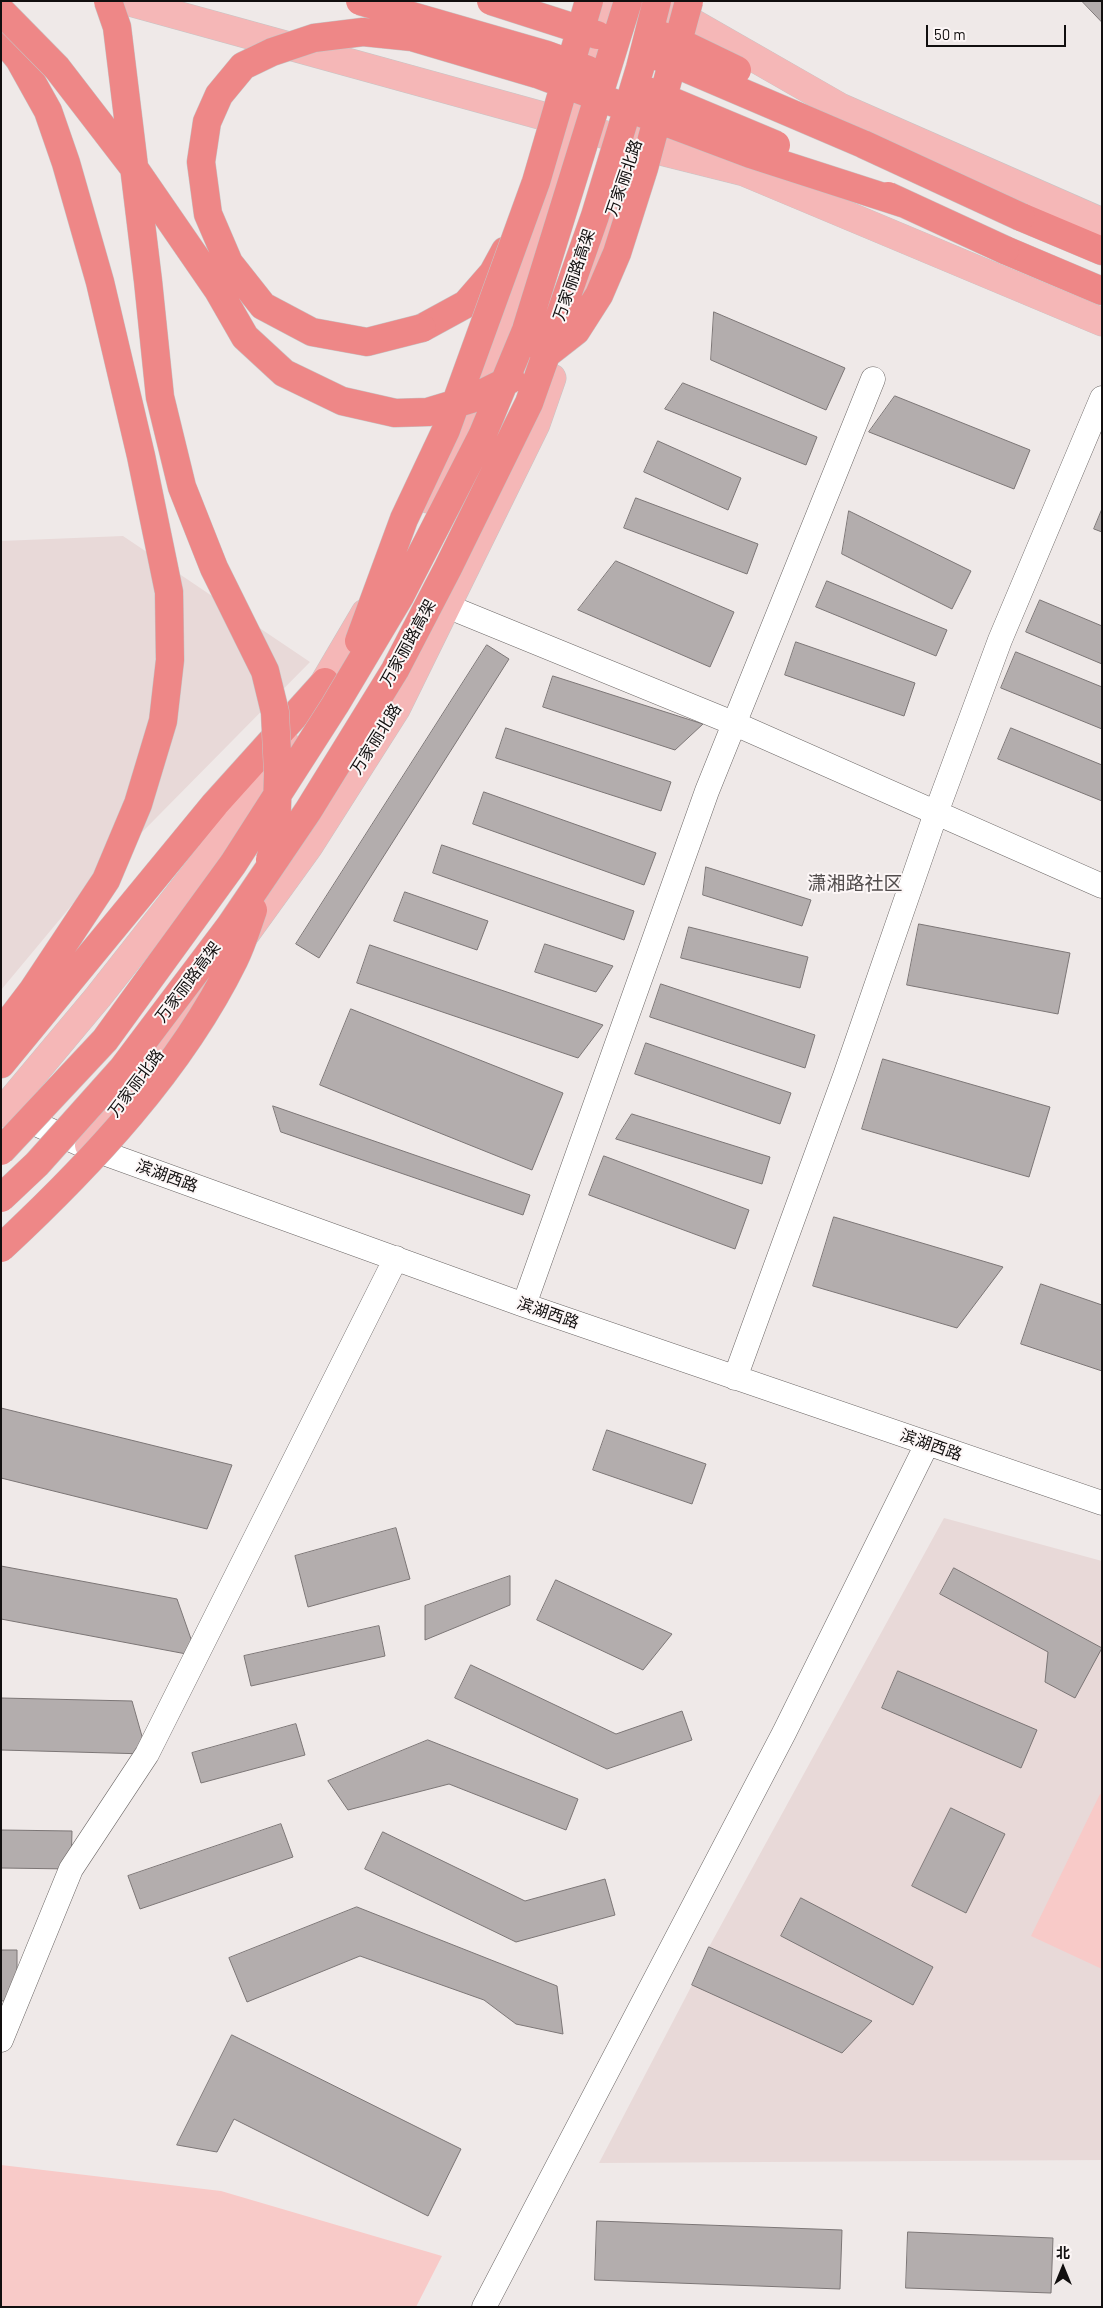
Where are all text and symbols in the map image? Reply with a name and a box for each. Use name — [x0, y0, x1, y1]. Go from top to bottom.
scale bar — [928, 15, 1068, 47]
text: 50 m — [934, 25, 966, 43]
street label: 万家丽北路 — [602, 137, 646, 219]
street label: 万家丽路高架 — [549, 226, 599, 324]
street label: 万家丽路高架 — [376, 596, 440, 690]
street label: 万家丽北路 — [347, 700, 405, 778]
district label: 潇湘路社区 — [808, 873, 902, 895]
street label: 万家丽路高架 — [151, 938, 225, 1026]
street label: 万家丽北路 — [104, 1045, 168, 1121]
street label: 滨湖西路 — [134, 1156, 200, 1196]
street label: 滨湖西路 — [515, 1294, 581, 1332]
street label: 滨湖西路 — [898, 1426, 964, 1464]
north arrow — [1038, 2243, 1088, 2293]
text: 北 — [1056, 2244, 1070, 2261]

